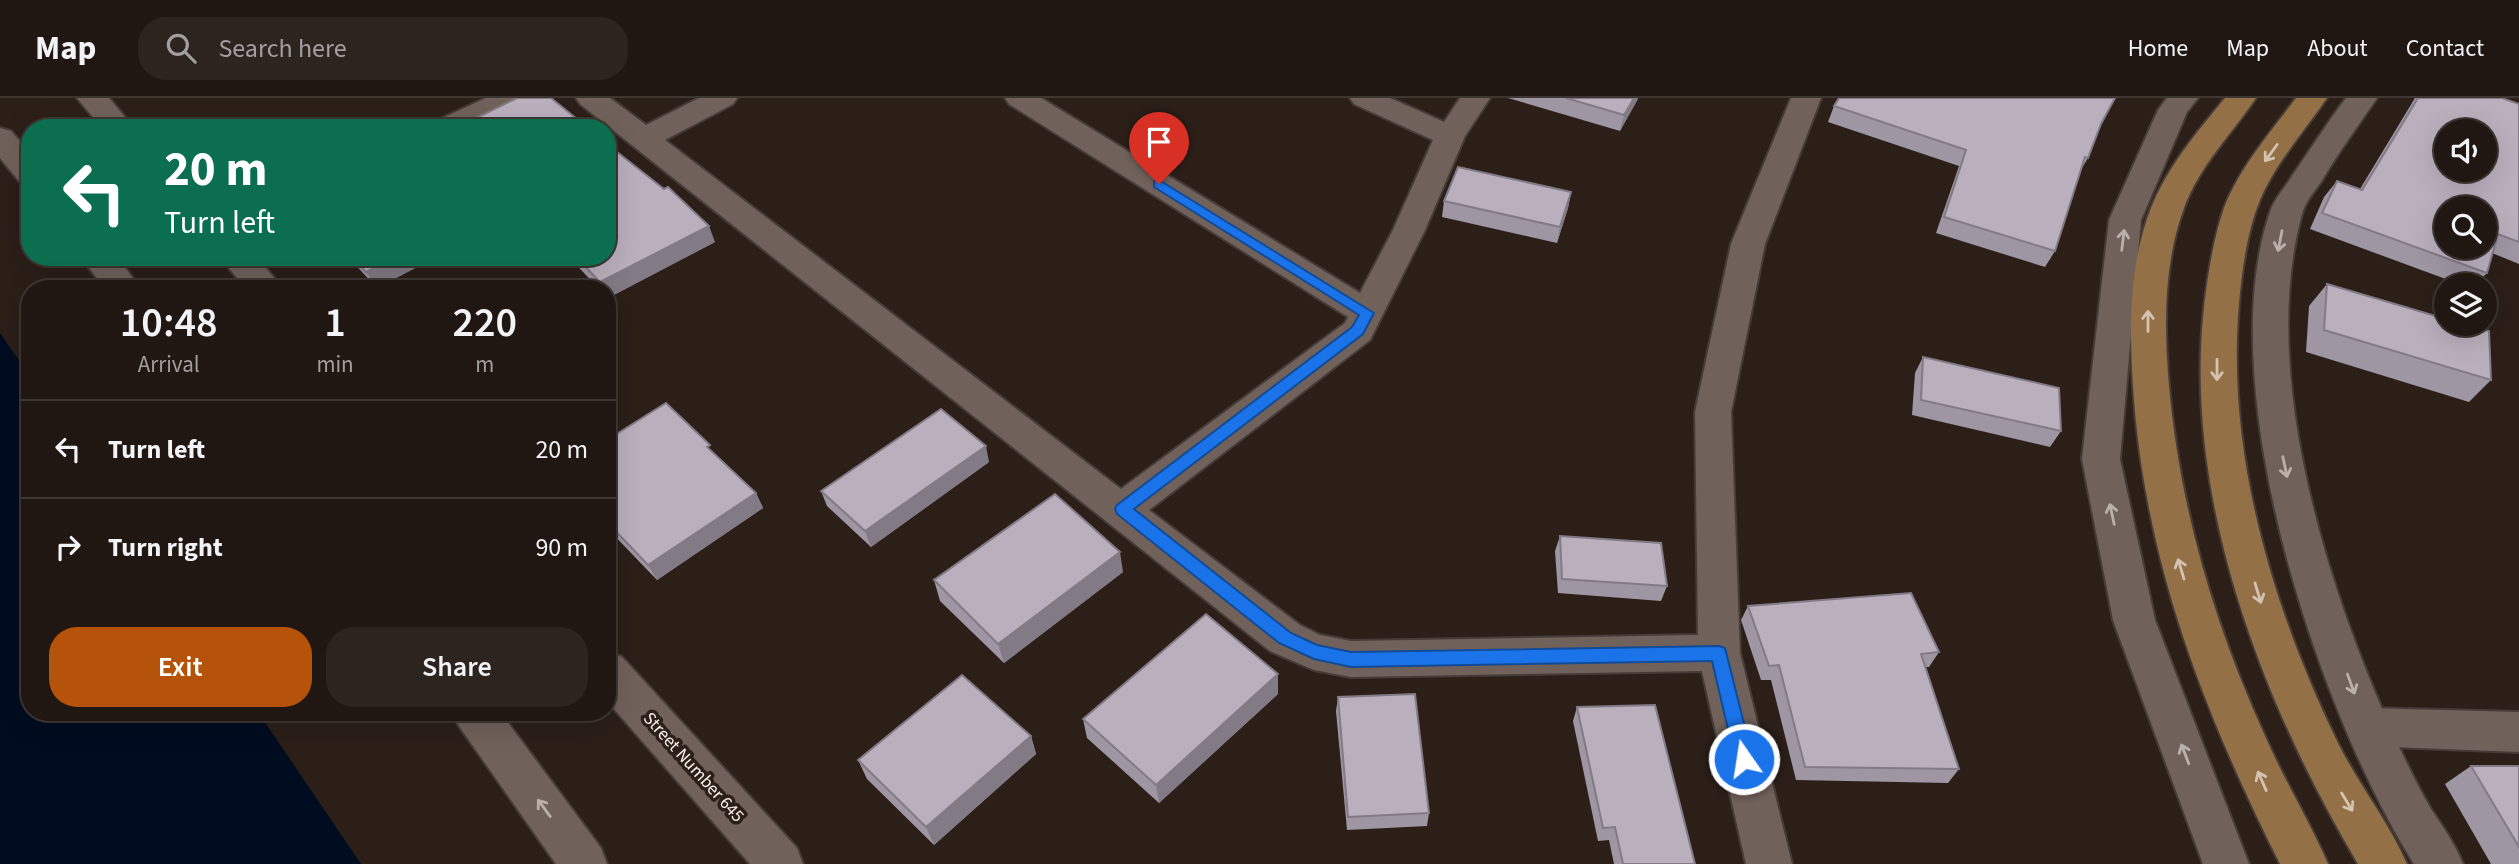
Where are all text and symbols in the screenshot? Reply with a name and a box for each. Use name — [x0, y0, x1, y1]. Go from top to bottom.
search box — [138, 17, 628, 80]
text: Map — [35, 25, 96, 72]
icon: search — [162, 29, 200, 67]
text: Search here — [218, 30, 347, 67]
text: Home — [2128, 31, 2188, 66]
text: Map — [2226, 31, 2269, 66]
text: About — [2307, 31, 2368, 66]
text: Contact — [2406, 31, 2484, 66]
pin — [1129, 112, 1189, 184]
map controls — [2434, 119, 2497, 336]
button: sound — [2434, 119, 2497, 182]
icon: arrive — [1140, 123, 1178, 161]
text: 20 m — [164, 135, 268, 205]
one-way arrow — [2264, 143, 2279, 162]
icon: left — [49, 147, 140, 238]
button: search — [2434, 196, 2497, 259]
text: Turn left — [164, 200, 275, 246]
one-way arrow — [2116, 229, 2129, 251]
one-way arrow — [2273, 229, 2287, 252]
button: layers — [2434, 273, 2497, 336]
text: 10:48 — [120, 293, 218, 353]
text: 1 — [324, 293, 346, 353]
text: 220 — [453, 293, 517, 353]
one-way arrow — [2141, 309, 2155, 332]
text: Arrival — [138, 348, 200, 381]
text: min — [316, 348, 354, 381]
text: m — [475, 348, 494, 381]
one-way arrow — [2210, 358, 2224, 381]
icon: left — [49, 430, 87, 468]
text: Turn left — [108, 431, 205, 468]
text: 20 m — [535, 431, 588, 468]
one-way arrow — [2279, 455, 2293, 478]
one-way arrow — [2105, 503, 2119, 526]
icon: right — [49, 528, 87, 566]
text: Turn right — [108, 529, 223, 566]
text: 90 m — [535, 529, 588, 566]
one-way arrow — [2173, 559, 2186, 581]
one-way arrow — [2252, 582, 2265, 604]
button: Exit — [49, 627, 312, 707]
button: Share — [326, 627, 588, 707]
one-way arrow — [2346, 673, 2358, 695]
street label: Street Number 645 — [637, 707, 750, 828]
position arrow — [1707, 722, 1781, 796]
one-way arrow — [2177, 744, 2190, 766]
one-way arrow — [2255, 771, 2268, 793]
one-way arrow — [2340, 791, 2354, 811]
one-way arrow — [537, 799, 552, 818]

